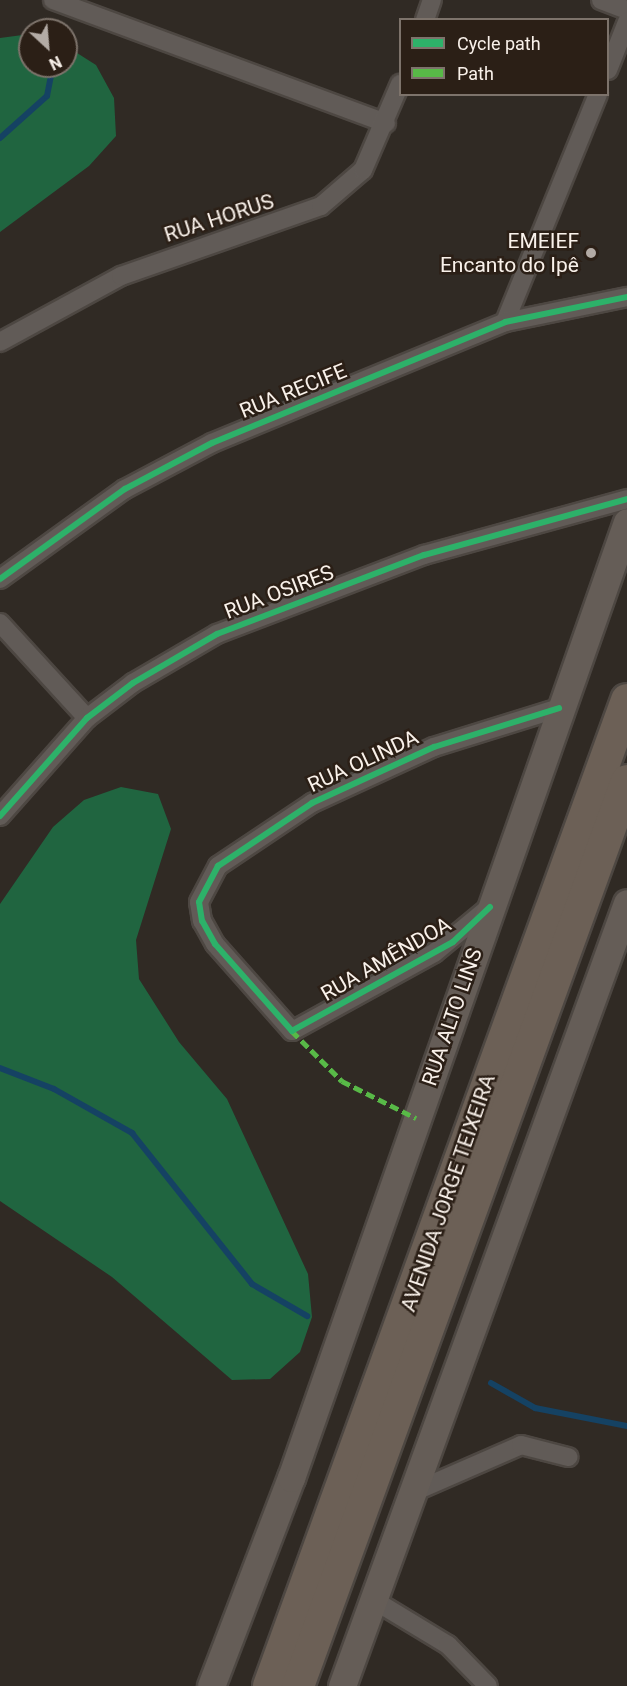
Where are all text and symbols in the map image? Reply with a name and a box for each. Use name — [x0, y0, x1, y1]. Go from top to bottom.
north arrow — [18, 18, 78, 78]
legend — [399, 18, 609, 96]
text: Cycle path — [457, 33, 541, 54]
text: N — [46, 52, 64, 74]
text: Path — [457, 63, 494, 84]
street label: RUA HORUS — [161, 188, 277, 248]
place label: EMEIEF Encanto do Ipê — [440, 228, 579, 278]
marker: EMEIEF Encanto do Ipê — [584, 246, 598, 260]
street label: RUA RECIFE — [236, 358, 350, 424]
street label: RUA OSIRES — [221, 560, 337, 624]
street label: RUA OLINDA — [304, 724, 422, 798]
street label: RUA AMÊNDOA — [317, 912, 455, 1006]
street label: RUA ALTO LINS — [417, 945, 487, 1089]
street label: AVENIDA JORGE TEIXEIRA — [395, 1071, 501, 1315]

